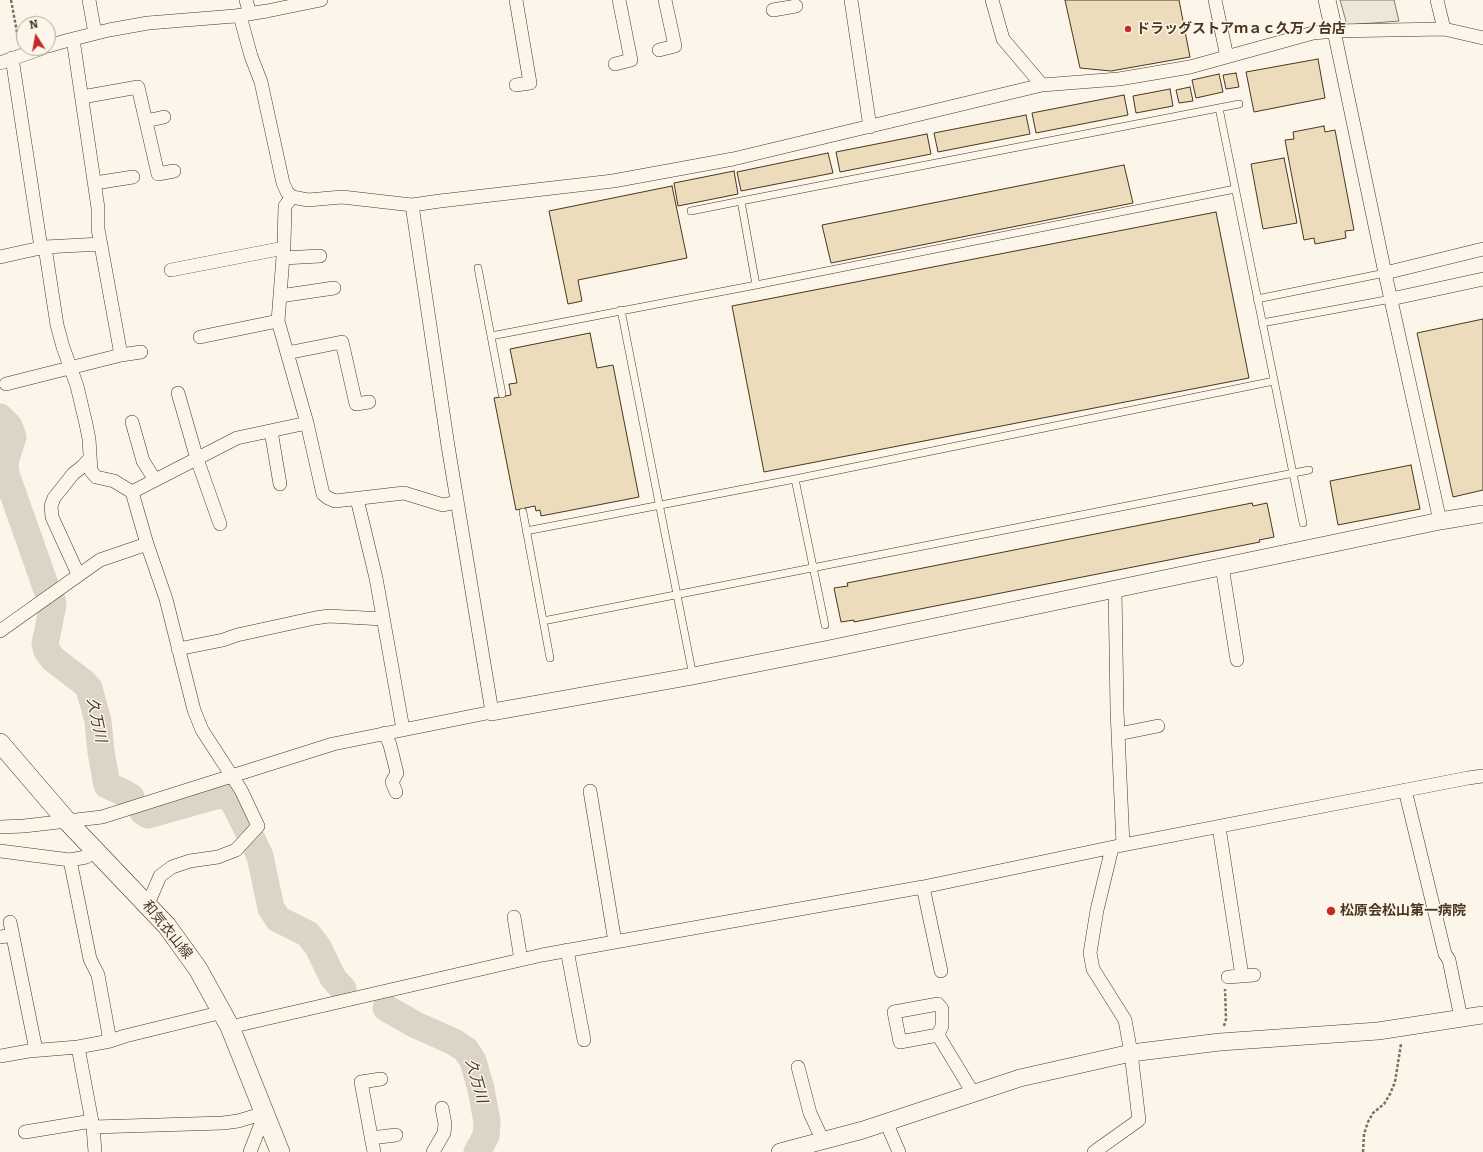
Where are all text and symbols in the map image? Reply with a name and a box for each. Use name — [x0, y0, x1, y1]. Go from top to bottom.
north arrow — [16, 16, 56, 56]
text: N — [28, 18, 39, 32]
place label: ドラッグストアｍａｃ久万ノ台店 — [1136, 21, 1346, 37]
marker: ドラッグストアｍａｃ久万ノ台店 — [1123, 24, 1133, 34]
water label: 久万川 — [83, 696, 109, 744]
street label: 和気衣山線 — [138, 898, 196, 962]
place label: 松原会松山第一病院 — [1340, 903, 1466, 919]
marker: 松原会松山第一病院 — [1325, 905, 1337, 917]
water label: 久万川 — [461, 1057, 491, 1105]

